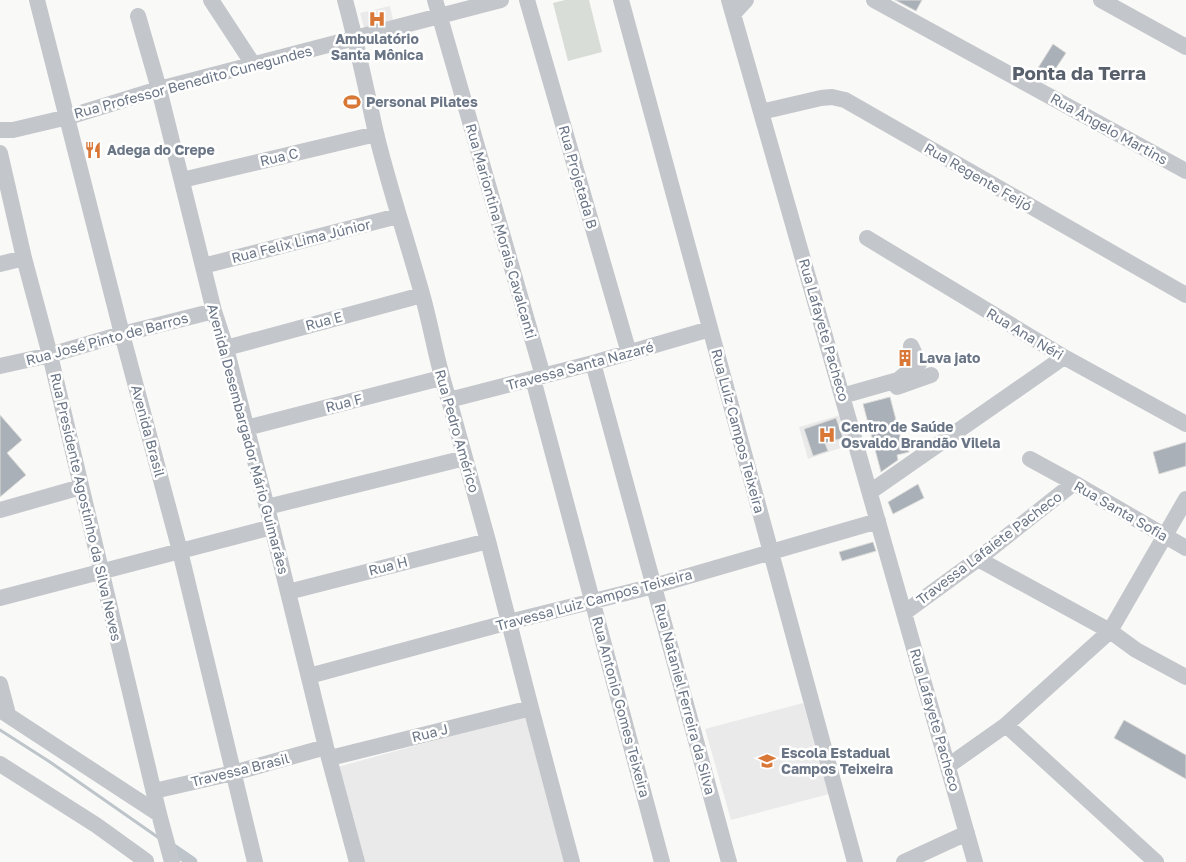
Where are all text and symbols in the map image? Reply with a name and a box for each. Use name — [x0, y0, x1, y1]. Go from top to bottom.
hospital icon: Ambulatório Santa Mônica — [367, 9, 387, 29]
place label: Ambulatório Santa Mônica — [331, 30, 423, 63]
street label: Rua Professor Benedito Cunegundes — [72, 41, 314, 122]
district label: Ponta da Terra — [1012, 61, 1146, 84]
street label: Rua Ângelo Martins — [1048, 89, 1171, 168]
sports icon: Personal Pilates — [342, 92, 362, 112]
place label: Personal Pilates — [366, 93, 478, 110]
street label: Rua Mariontina Morais Cavalcanti — [463, 121, 540, 340]
street label: Rua Projetada B — [556, 123, 601, 231]
street label: Rua Regente Feijó — [921, 139, 1035, 214]
restaurant icon: Adega do Crepe — [83, 140, 103, 160]
place label: Adega do Crepe — [107, 141, 215, 158]
street label: Rua C — [258, 144, 300, 169]
street label: Rua Felix Lima Júnior — [230, 215, 373, 266]
street label: Rua Lafayete Pacheco — [796, 256, 853, 403]
street label: Avenida Desembargador Mário Guimarães — [204, 302, 293, 576]
street label: Rua Ana Néri — [984, 304, 1067, 363]
street label: Rua E — [303, 307, 344, 334]
street label: Rua José Pinto de Barros — [24, 309, 190, 368]
street label: Travessa Santa Nazaré — [504, 338, 655, 393]
street label: Rua Luiz Campos Teixeira — [708, 347, 769, 515]
building icon: Lava jato — [895, 348, 915, 368]
place label: Lava jato — [919, 349, 981, 366]
street label: Rua Pedro Américo — [432, 367, 483, 494]
street label: Rua Presidente Agostinho da Silva Neves — [47, 371, 126, 643]
street label: Avenida Brasil — [128, 383, 169, 479]
street label: Rua F — [324, 390, 364, 415]
place label: Centro de Saúde Osvaldo Brandão Vilela — [841, 418, 1000, 451]
hospital icon: Centro de Saúde Osvaldo Brandão Vilela — [817, 425, 837, 445]
street label: Rua Santa Sofia — [1071, 477, 1171, 544]
street label: Travessa Lafaiete Pacheco — [913, 487, 1065, 608]
street label: Rua H — [367, 552, 409, 579]
street label: Travessa Luiz Campos Teixeira — [494, 565, 694, 634]
street label: Rua Nataniel Ferreira da Silva — [652, 601, 719, 796]
street label: Rua Antonio Gomes Teixeira — [589, 614, 654, 799]
street label: Rua Lafayete Pacheco — [907, 646, 964, 793]
street label: Rua J — [410, 720, 450, 745]
place label: Escola Estadual Campos Teixeira — [781, 744, 893, 777]
street label: Travessa Brasil — [189, 749, 291, 790]
school or university icon: Escola Estadual Campos Teixeira — [757, 751, 777, 771]

